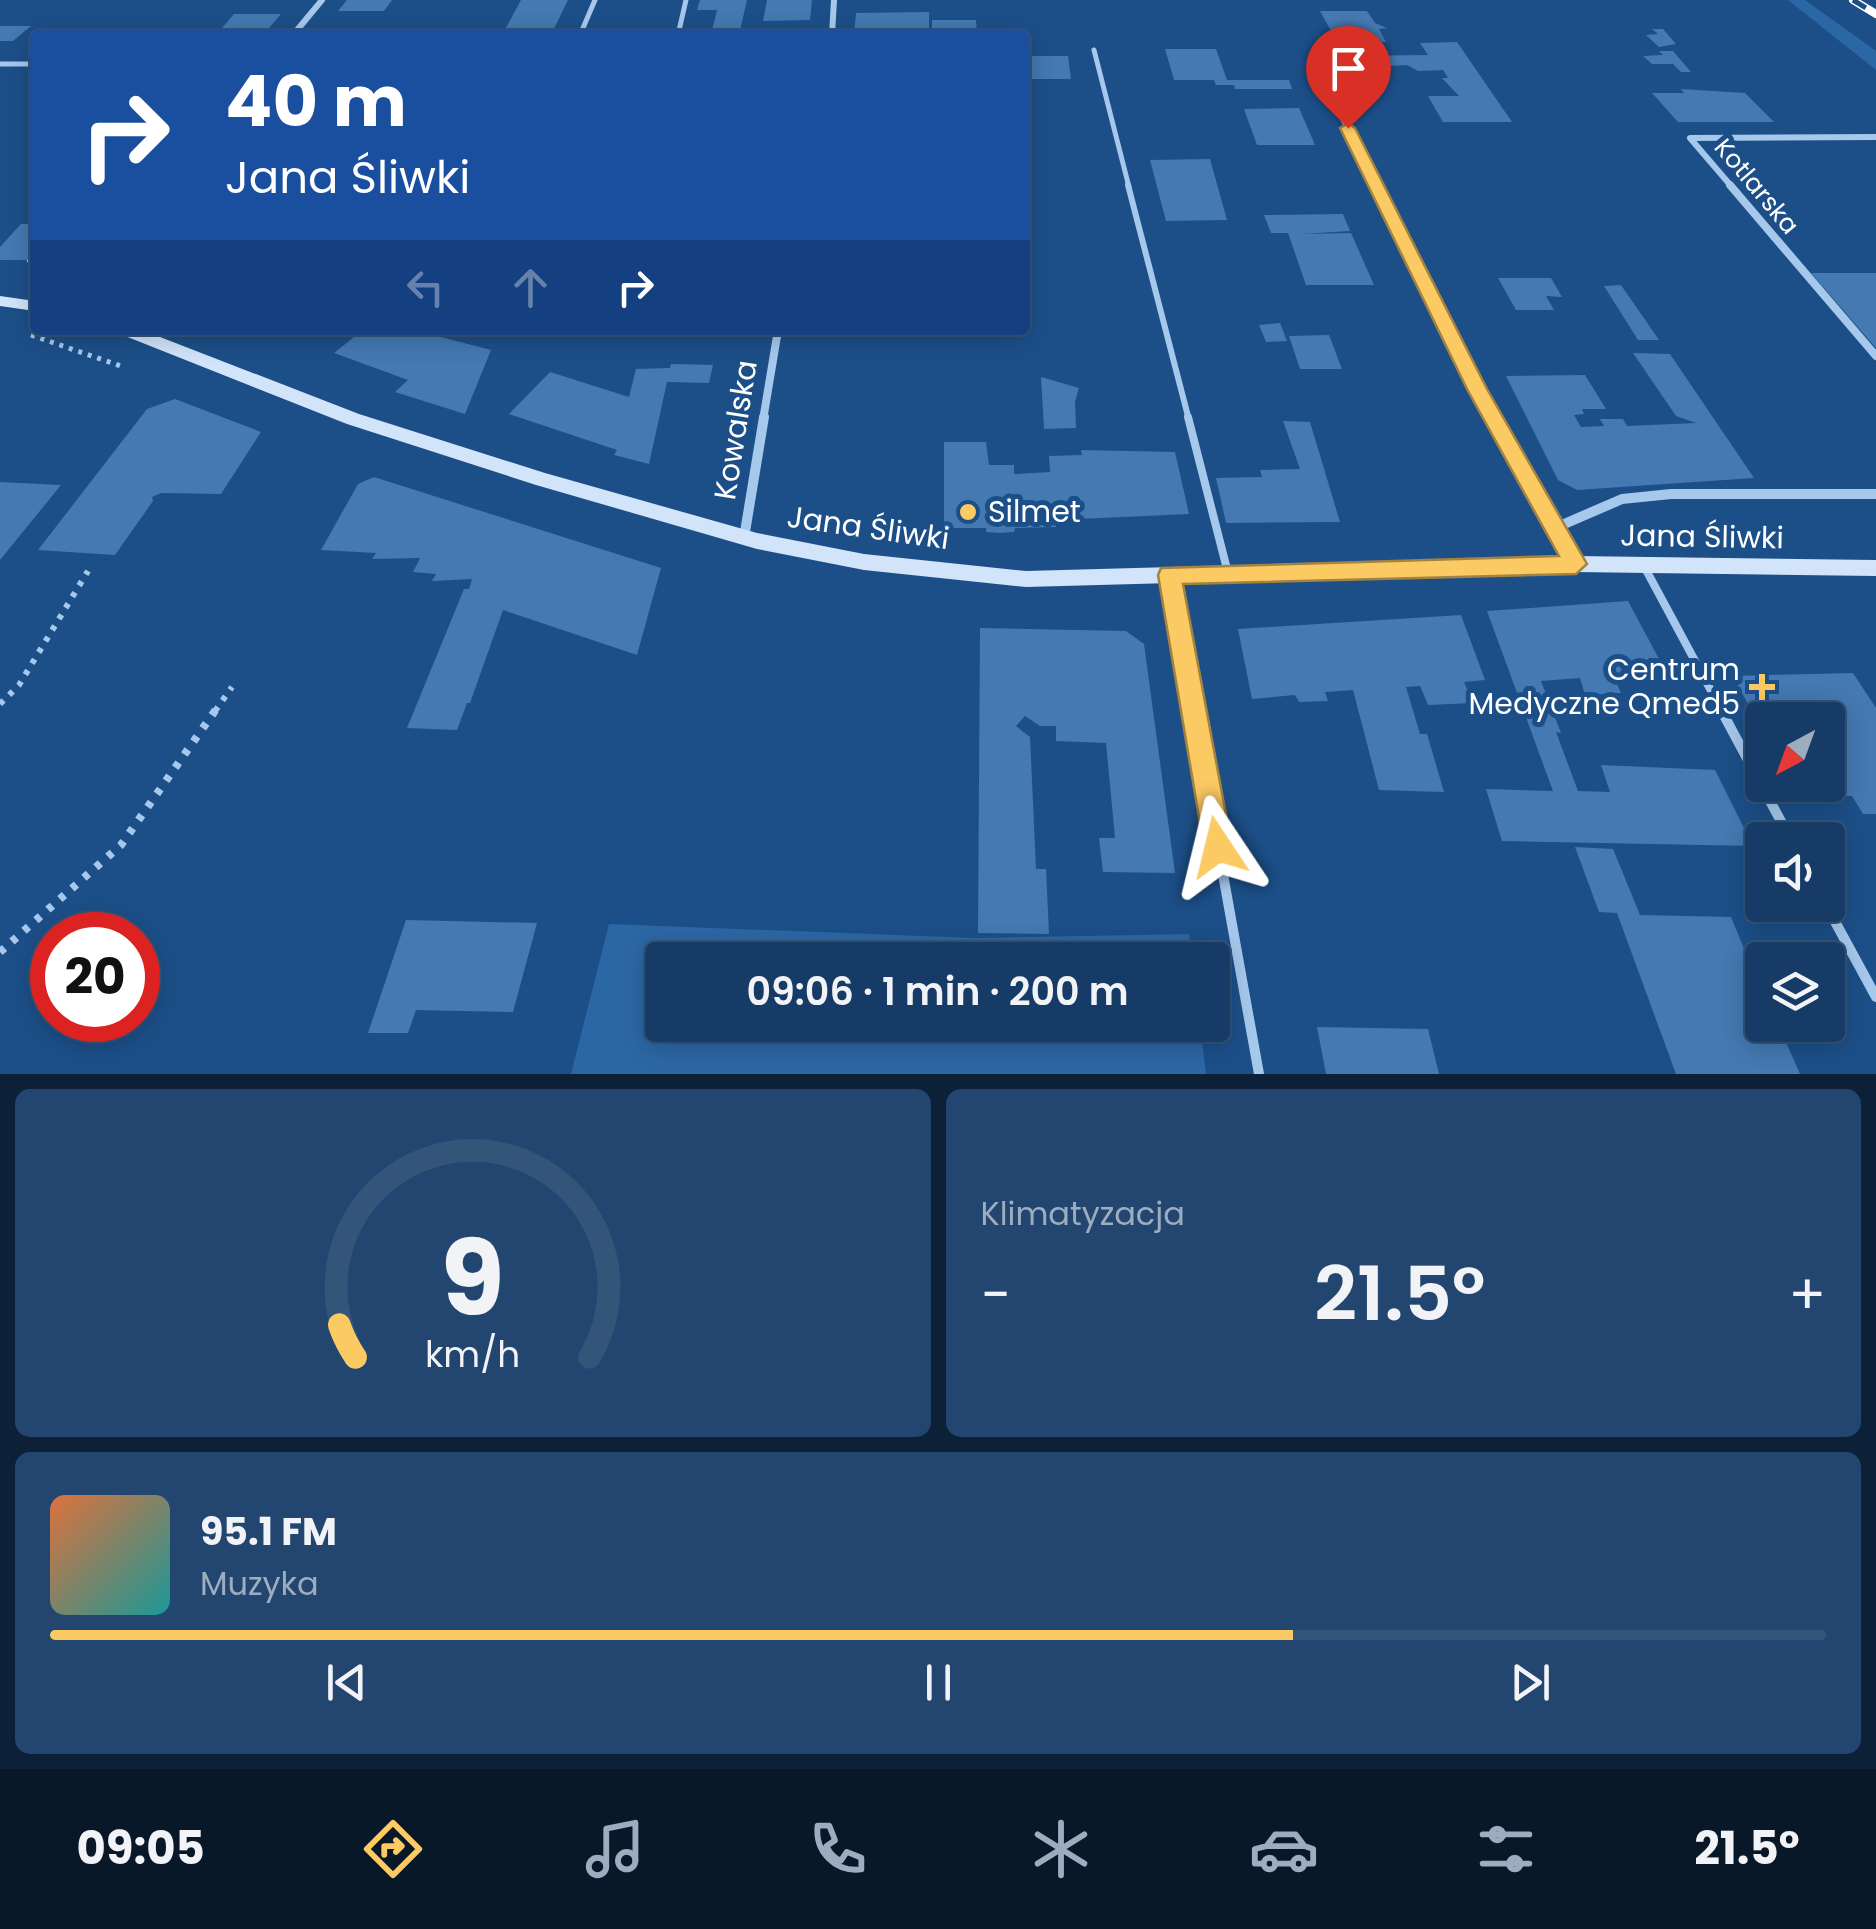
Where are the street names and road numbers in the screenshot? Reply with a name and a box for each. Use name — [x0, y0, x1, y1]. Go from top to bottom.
street label: Kotlarska — [1706, 131, 1807, 242]
street label: Kowalska — [703, 357, 768, 503]
street label: Jana Śliwki — [784, 495, 952, 560]
street label: Jana Śliwki — [1620, 514, 1784, 559]

